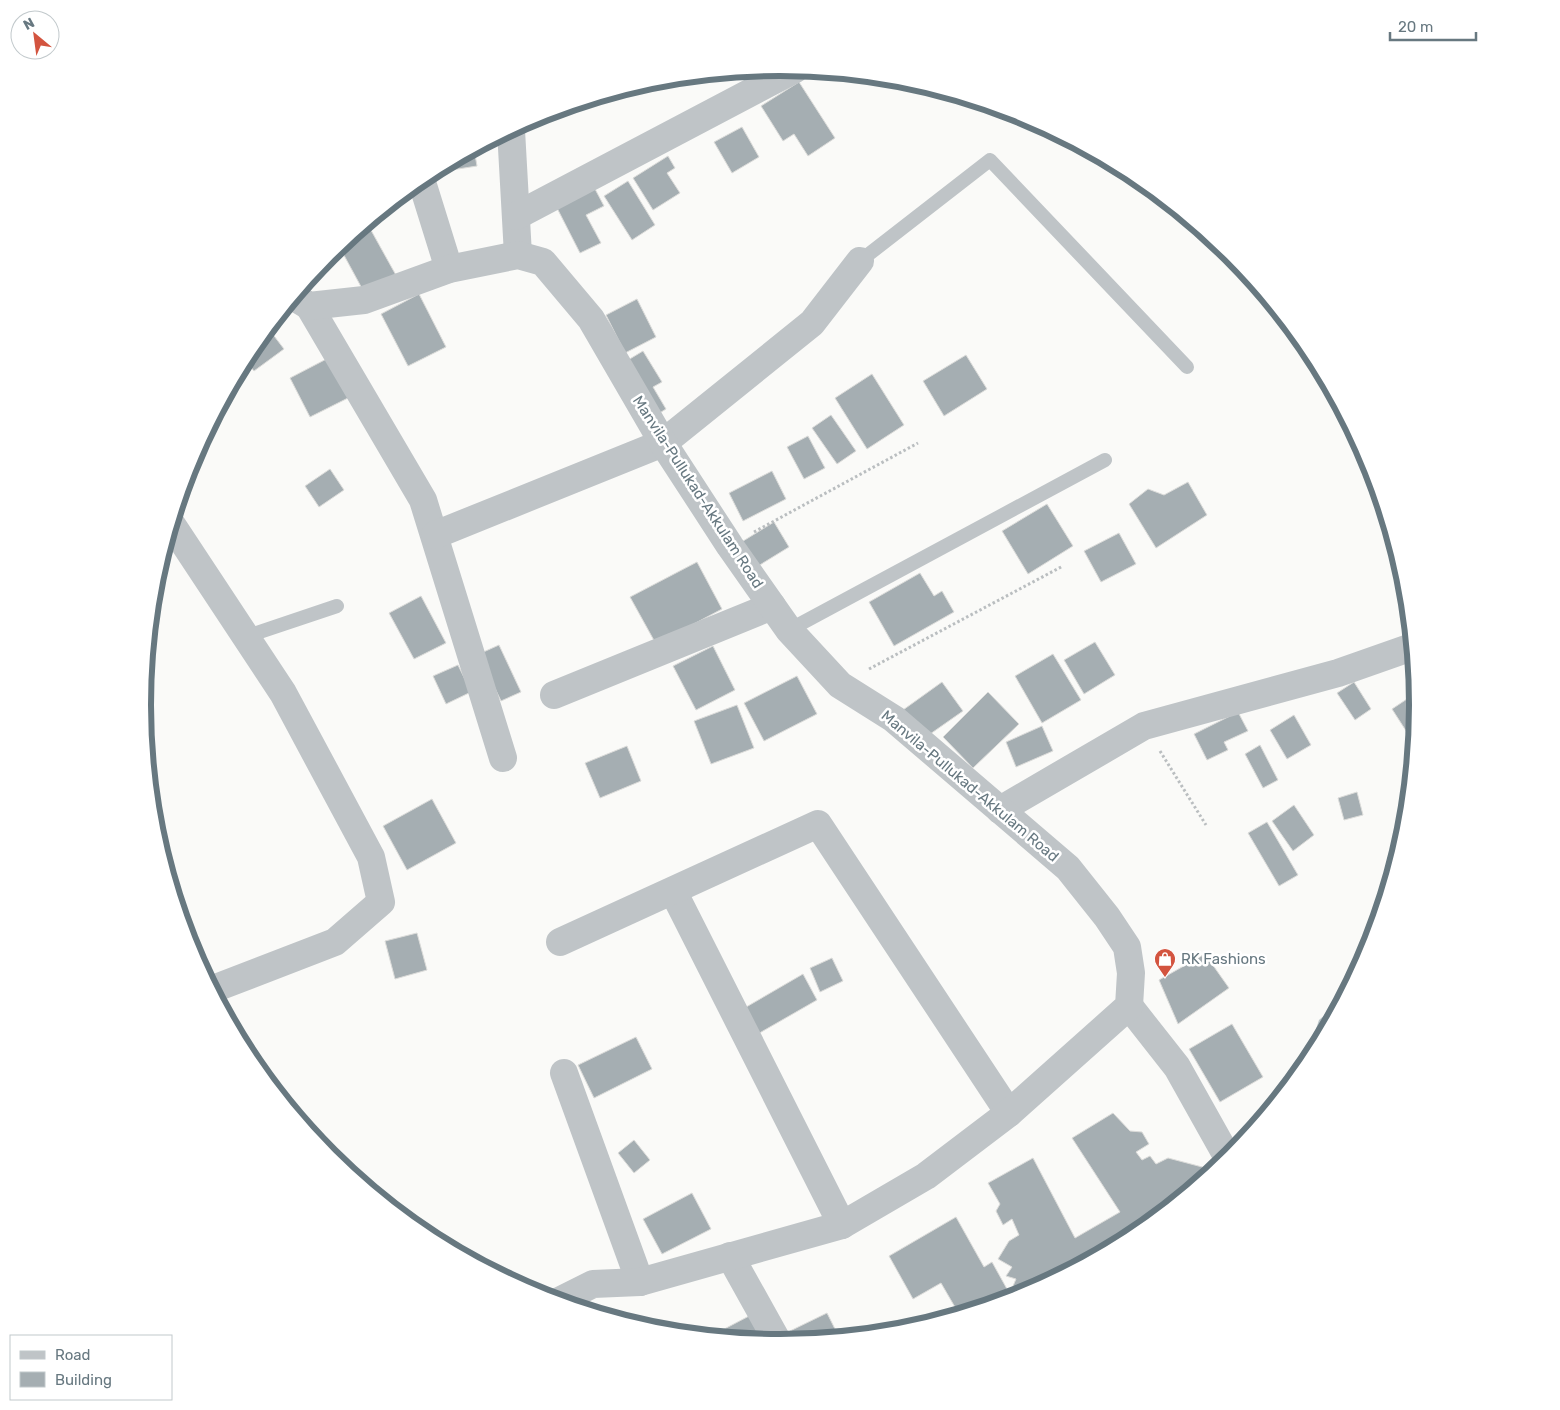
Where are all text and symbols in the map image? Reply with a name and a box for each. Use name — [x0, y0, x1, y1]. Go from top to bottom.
north arrow — [10, 10, 60, 60]
scale bar — [1390, 10, 1476, 42]
text: N — [20, 14, 37, 34]
text: 20 m — [1398, 18, 1433, 36]
street label: Manvila-Pullukad-Akkulam Road — [629, 392, 767, 592]
street label: Manvila-Pullukad-Akkulam Road — [878, 707, 1062, 865]
shop icon: RK Fashions — [1153, 947, 1177, 978]
place label: RK Fashions — [1181, 950, 1266, 968]
legend — [10, 1335, 172, 1400]
text: Road — [55, 1346, 91, 1364]
text: Building — [55, 1371, 112, 1389]

